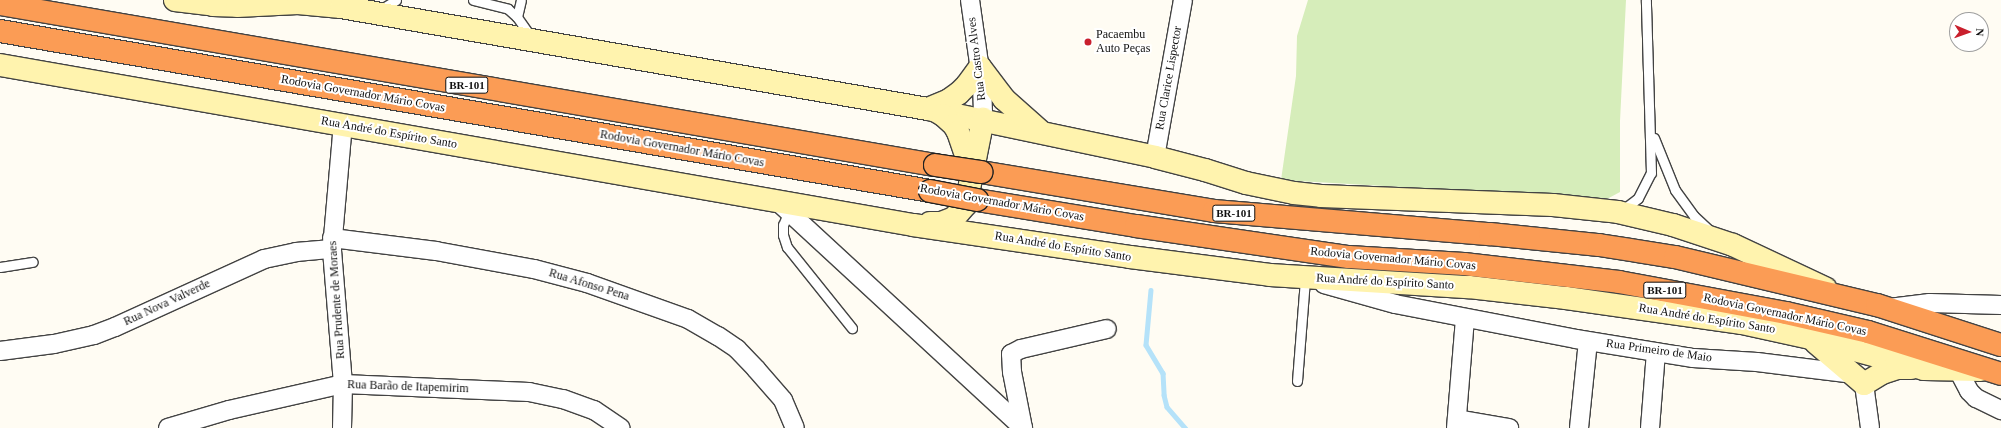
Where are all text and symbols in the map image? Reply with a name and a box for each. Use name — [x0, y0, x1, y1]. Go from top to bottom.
north arrow — [1949, 12, 1989, 52]
street label: Rua Castro Alves — [965, 16, 989, 102]
street label: Rua Clarice Lispector — [1153, 25, 1185, 131]
place label: Pacaembu Auto Peças — [1096, 28, 1150, 56]
text: N — [1974, 28, 1986, 37]
marker: Pacaembu Auto Peças — [1083, 37, 1093, 47]
street label: Rodovia Governador Mário Covas — [280, 72, 446, 116]
road number: BR-101 — [445, 76, 489, 94]
street label: Rua André do Espírito Santo — [319, 114, 459, 152]
street label: Rodovia Governador Mário Covas — [599, 127, 765, 171]
street label: Rodovia Governador Mário Covas — [919, 181, 1085, 225]
road number: BR-101 — [1212, 204, 1256, 222]
street label: Rua André do Espírito Santo — [993, 229, 1133, 265]
street label: Rua Prudente de Moraes — [326, 240, 348, 360]
street label: Rodovia Governador Mário Covas — [1310, 245, 1476, 273]
street label: Rua Afonso Pena — [547, 266, 631, 304]
street label: Rua André do Espírito Santo — [1315, 271, 1455, 293]
street label: Rua Nova Valverde — [121, 277, 213, 329]
road number: BR-101 — [1643, 281, 1687, 299]
street label: Rodovia Governador Mário Covas — [1702, 291, 1868, 339]
street label: Rua André do Espírito Santo — [1637, 301, 1777, 337]
street label: Rua Primeiro de Maio — [1605, 336, 1713, 366]
street label: Rua Barão de Itapemirim — [347, 378, 469, 396]

